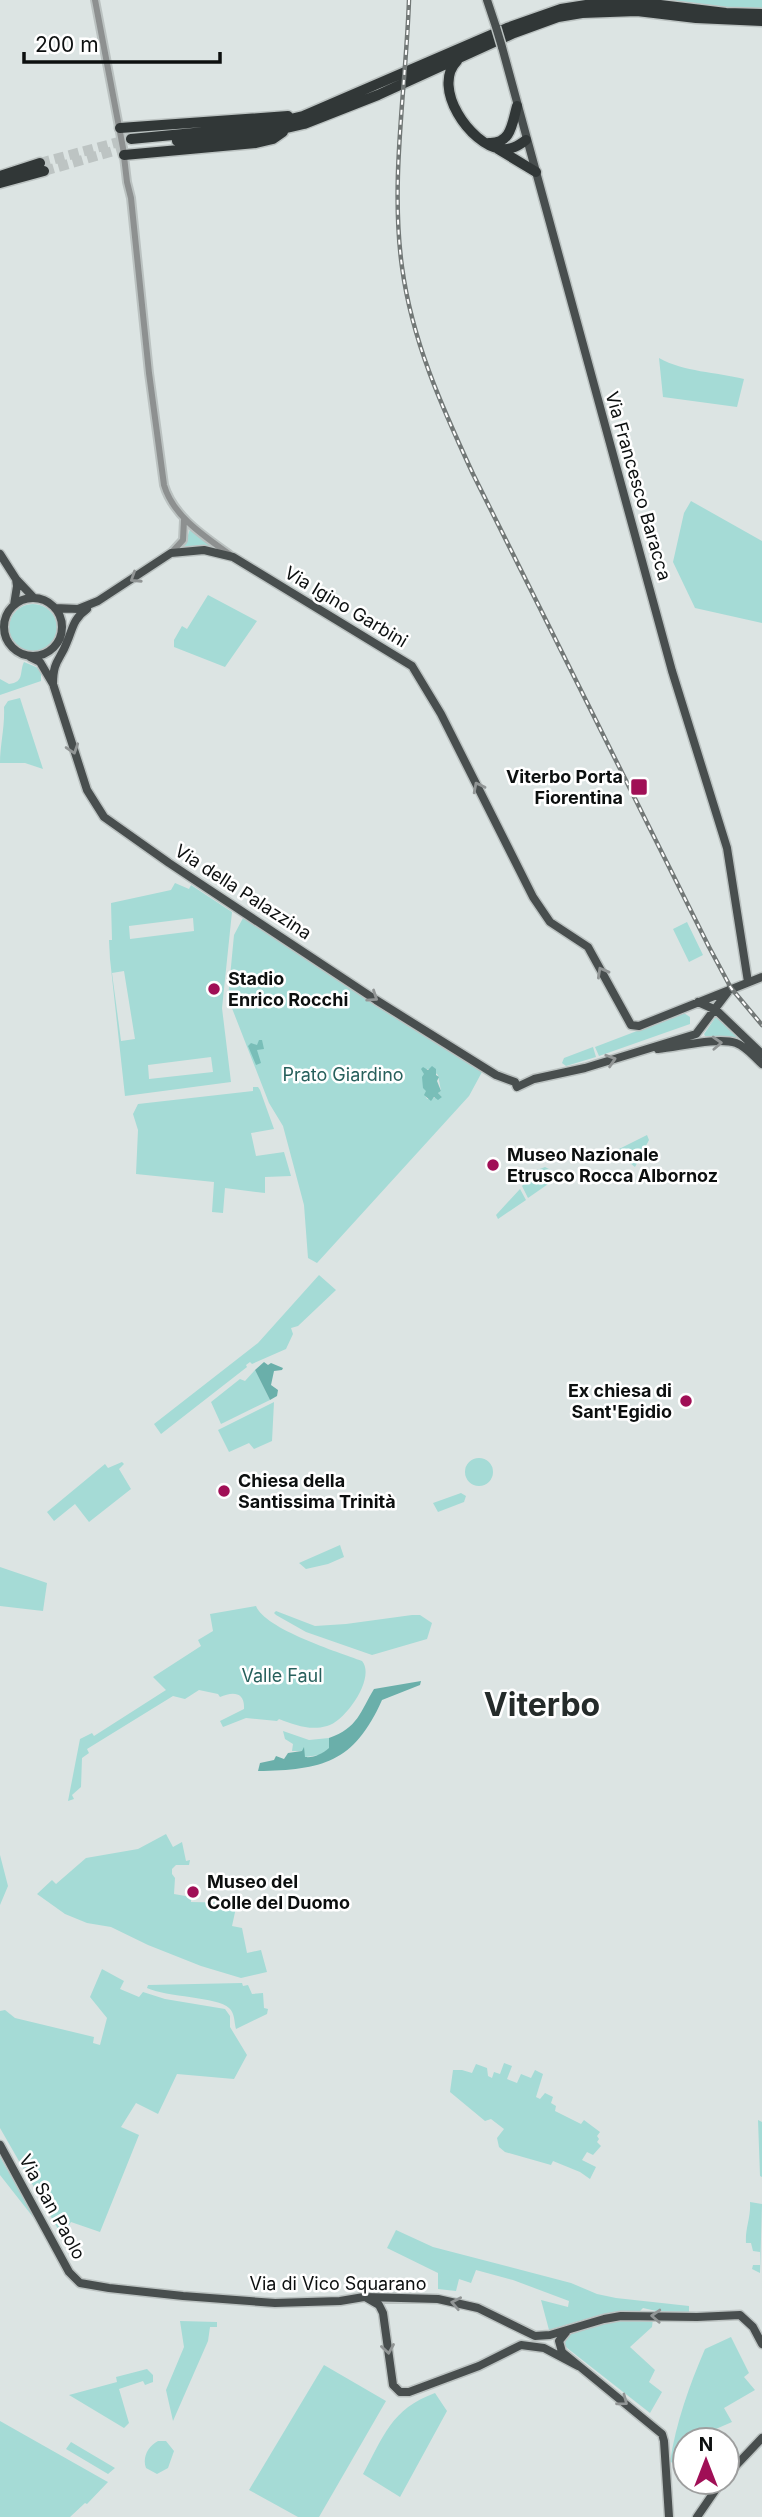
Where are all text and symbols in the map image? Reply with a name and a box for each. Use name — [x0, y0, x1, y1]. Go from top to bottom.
scale bar — [24, 21, 220, 65]
text: 200 m — [35, 32, 99, 57]
street label: Via Francesco Baracca — [601, 389, 676, 583]
street label: Via Igino Garbini — [281, 562, 412, 652]
one-way arrow — [129, 569, 142, 582]
one-way arrow — [65, 743, 79, 755]
place label: Viterbo Porta Fiorentina — [506, 766, 623, 808]
marker: Viterbo Porta Fiorentina — [629, 777, 649, 797]
one-way arrow — [472, 782, 486, 794]
street label: Via della Palazzina — [171, 840, 315, 944]
one-way arrow — [597, 967, 610, 979]
place label: Stadio Enrico Rocchi — [228, 968, 348, 1010]
marker: Stadio Enrico Rocchi — [206, 981, 222, 997]
one-way arrow — [365, 989, 378, 1001]
one-way arrow — [711, 1036, 722, 1051]
one-way arrow — [605, 1053, 617, 1068]
park label: Prato Giardino — [282, 1064, 404, 1085]
place label: Museo Nazionale Etrusco Rocca Albornoz — [507, 1144, 718, 1186]
marker: Museo Nazionale Etrusco Rocca Albornoz — [485, 1157, 501, 1173]
place label: Ex chiesa di Sant'Egidio — [568, 1380, 672, 1422]
marker: Ex chiesa di Sant'Egidio — [678, 1393, 694, 1409]
place label: Chiesa della Santissima Trinità — [238, 1470, 396, 1512]
marker: Chiesa della Santissima Trinità — [216, 1483, 232, 1499]
park label: Valle Faul — [241, 1665, 323, 1686]
district label: Viterbo — [484, 1685, 600, 1724]
place label: Museo del Colle del Duomo — [207, 1871, 350, 1913]
marker: Museo del Colle del Duomo — [185, 1884, 201, 1900]
street label: Via San Paolo — [15, 2151, 90, 2263]
street label: Via di Vico Squarano — [250, 2273, 426, 2294]
one-way arrow — [450, 2296, 462, 2311]
one-way arrow — [650, 2309, 661, 2324]
one-way arrow — [380, 2343, 395, 2355]
one-way arrow — [616, 2393, 628, 2405]
north arrow — [671, 2426, 741, 2496]
text: N — [699, 2433, 713, 2456]

